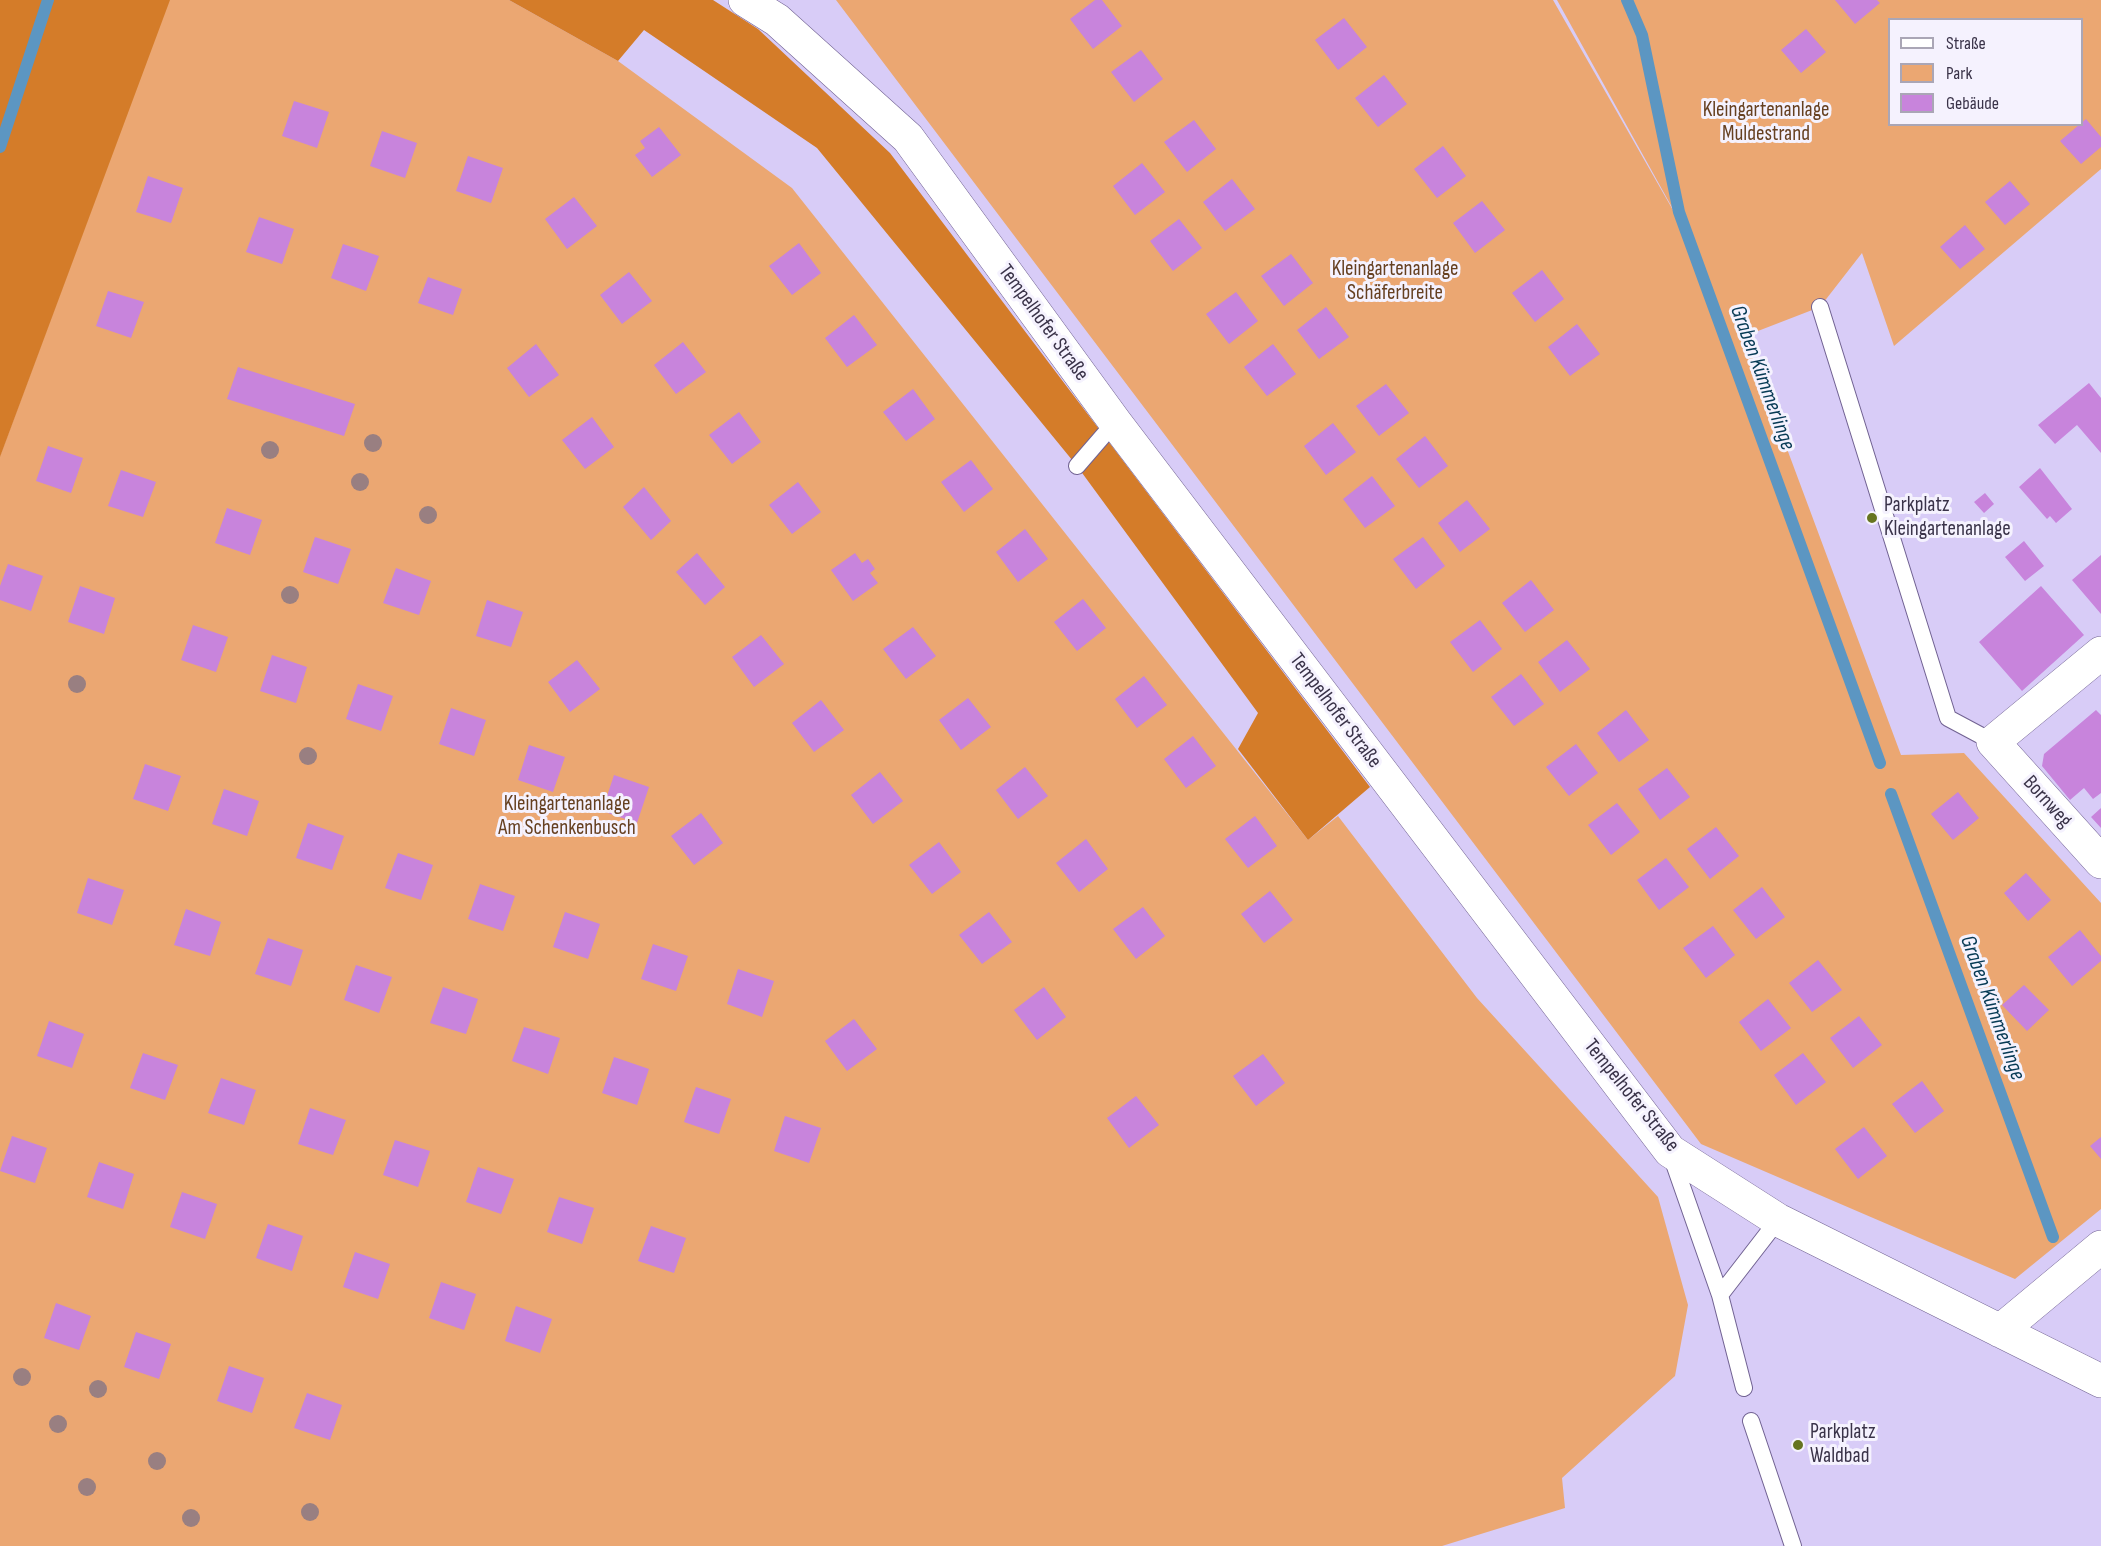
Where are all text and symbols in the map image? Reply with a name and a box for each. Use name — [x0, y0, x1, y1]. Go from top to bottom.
legend — [1888, 18, 2083, 126]
text: Straße — [1946, 33, 1986, 54]
text: Park — [1946, 63, 1972, 84]
text: Gebäude — [1946, 93, 1999, 114]
park label: Kleingartenanlage Muldestrand — [1703, 98, 1829, 148]
park label: Kleingartenanlage Schäferbreite — [1332, 257, 1458, 307]
street label: Tempelhofer Straße — [992, 260, 1094, 386]
water label: Graben Kümmerlinge — [1724, 302, 1800, 454]
place label: Parkplatz Kleingartenanlage — [1884, 493, 2011, 543]
marker: Parkplatz Kleingartenanlage — [1865, 511, 1879, 525]
street label: Tempelhofer Straße — [1284, 648, 1386, 774]
street label: Bornweg — [2017, 771, 2077, 833]
park label: Kleingartenanlage Am Schenkenbusch — [498, 792, 636, 842]
water label: Graben Kümmerlinge — [1954, 932, 2030, 1084]
street label: Tempelhofer Straße — [1578, 1035, 1684, 1157]
place label: Parkplatz Waldbad — [1810, 1420, 1875, 1470]
marker: Parkplatz Waldbad — [1791, 1438, 1805, 1452]

